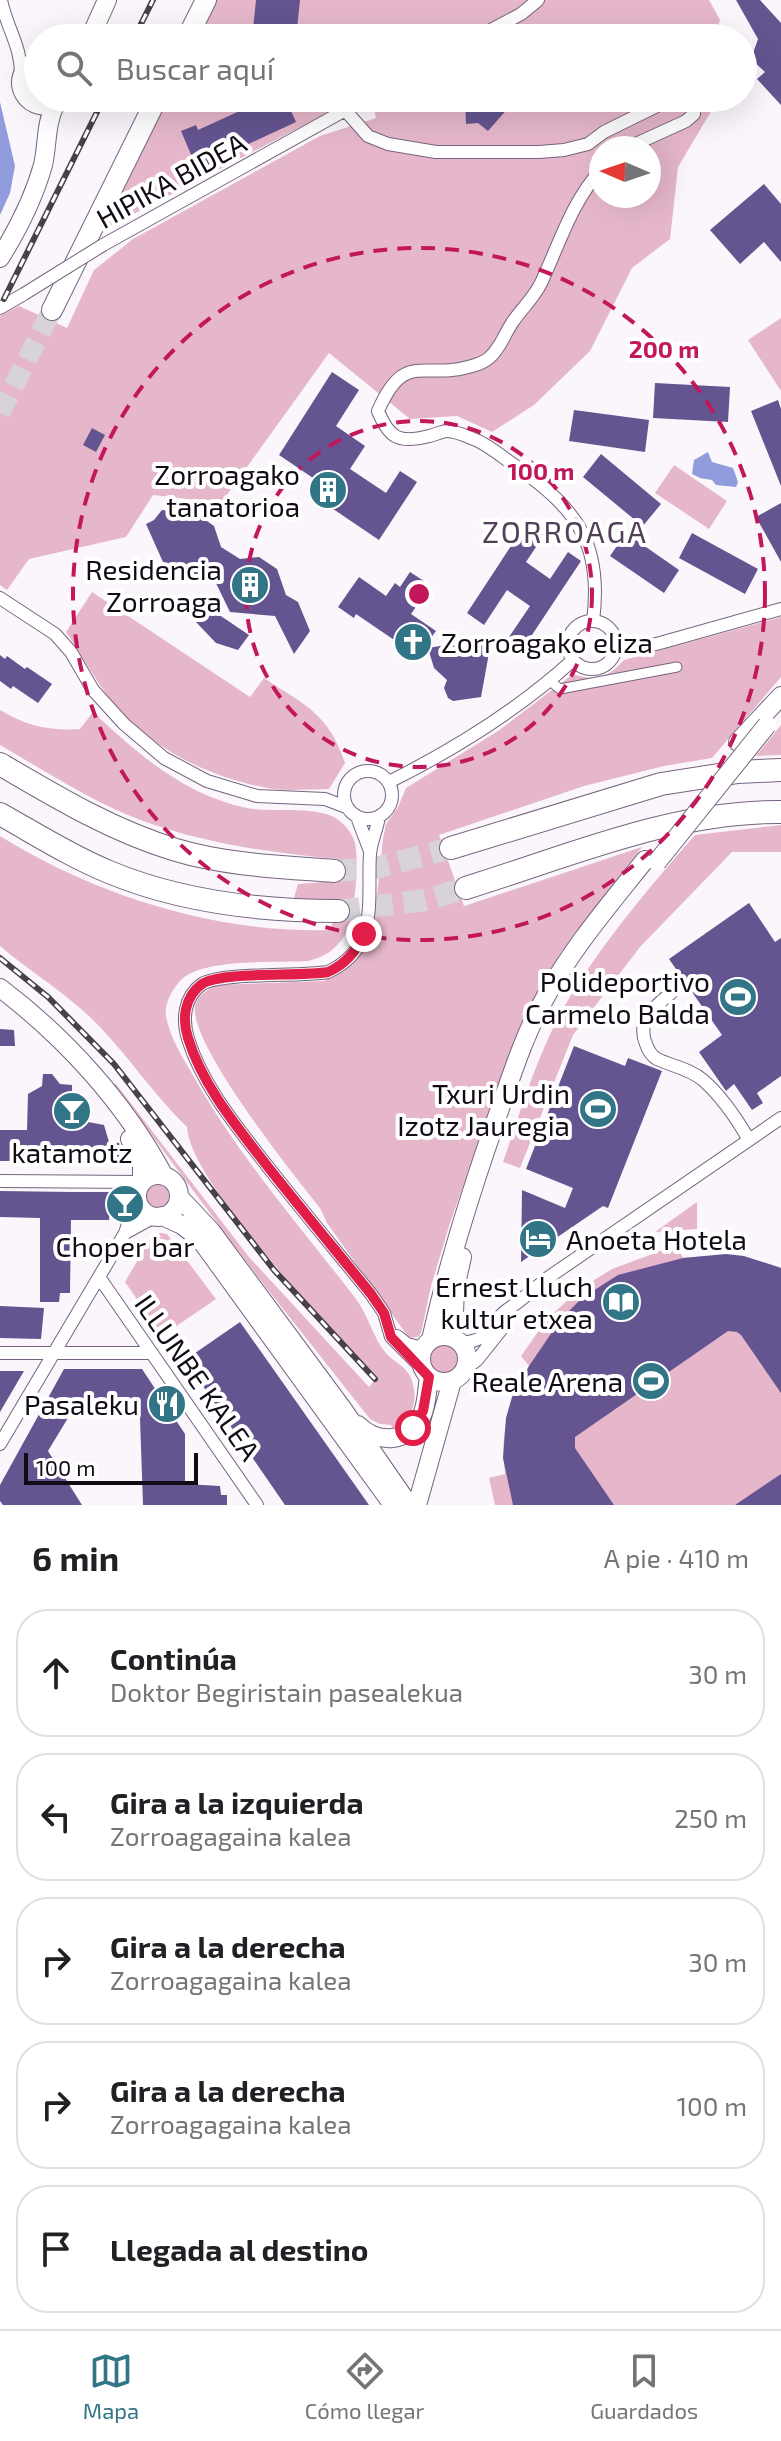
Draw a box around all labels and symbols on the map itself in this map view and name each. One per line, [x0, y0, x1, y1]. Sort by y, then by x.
street label: HIPIKA BIDEA [90, 125, 252, 235]
north arrow [589, 136, 661, 208]
text: 200 m [629, 334, 699, 363]
text: 100 m [508, 456, 574, 485]
place label: Zorroagako tanatorioa [154, 457, 300, 523]
building icon: Zorroagako tanatorioa [307, 469, 349, 511]
district label: ZORROAGA [482, 513, 648, 549]
place label: Residencia Zorroaga [85, 552, 222, 618]
building icon: Residencia Zorroaga [229, 564, 271, 606]
centre of rings [405, 580, 433, 608]
church icon: Zorroagako eliza [392, 621, 434, 663]
place label: Zorroagako eliza [441, 625, 653, 659]
route end [346, 916, 382, 952]
place label: Polideportivo Carmelo Balda [525, 964, 710, 1030]
sports icon: Polideportivo Carmelo Balda [717, 976, 759, 1018]
place label: Txuri Urdin Izotz Jauregia [397, 1076, 570, 1142]
sports icon: Txuri Urdin Izotz Jauregia [577, 1088, 619, 1130]
bar icon: katamotz [51, 1090, 93, 1132]
place label: katamotz [11, 1135, 133, 1169]
bar icon: Choper bar [104, 1183, 146, 1225]
hotel icon: Anoeta Hotela [517, 1218, 559, 1260]
place label: Anoeta Hotela [566, 1222, 747, 1256]
place label: Choper bar [56, 1229, 194, 1263]
place label: Ernest Lluch kultur etxea [435, 1269, 593, 1335]
library icon: Ernest Lluch kultur etxea [600, 1281, 642, 1323]
street label: ILLUNBE KALEA [128, 1287, 268, 1467]
sports icon: Reale Arena [630, 1360, 672, 1402]
place label: Reale Arena [472, 1364, 623, 1398]
restaurant icon: Pasaleku [146, 1383, 188, 1425]
place label: Pasaleku [24, 1387, 139, 1421]
route start [395, 1410, 431, 1446]
scale bar [24, 1449, 198, 1485]

